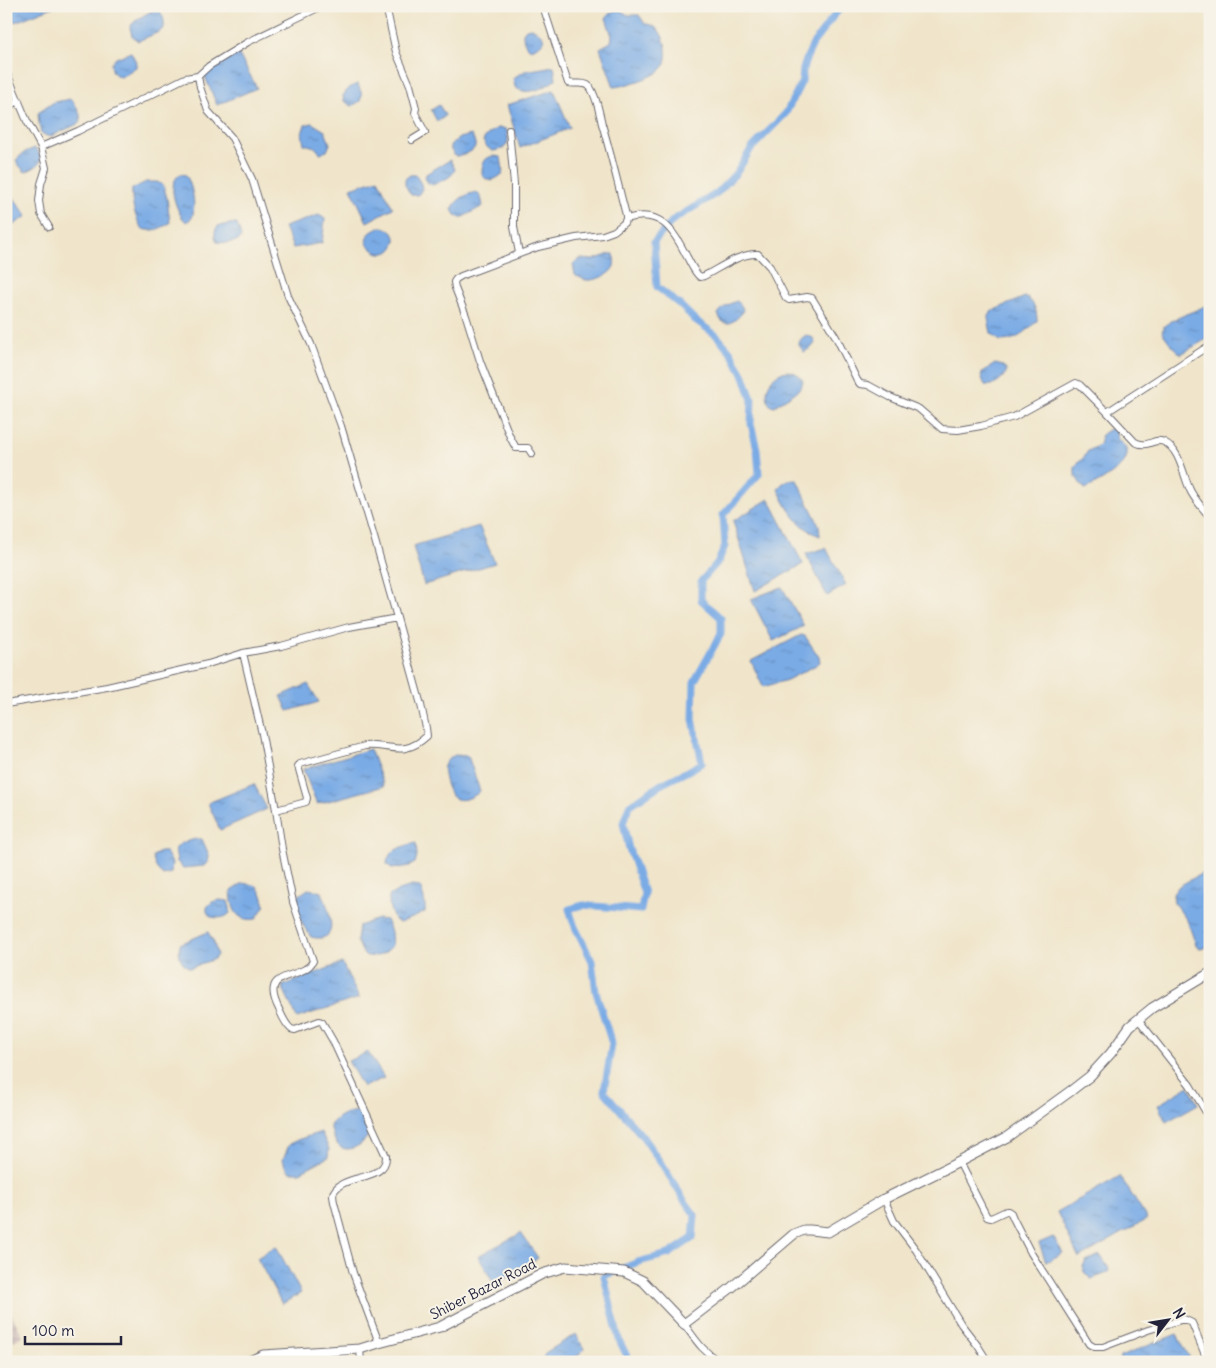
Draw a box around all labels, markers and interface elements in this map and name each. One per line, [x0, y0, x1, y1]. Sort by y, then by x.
street label: Shiber Bazar Road [427, 1254, 539, 1324]
north arrow [1144, 1296, 1194, 1346]
text: N [1169, 1305, 1189, 1322]
scale bar [25, 1313, 121, 1345]
text: 100 m [32, 1321, 74, 1340]

